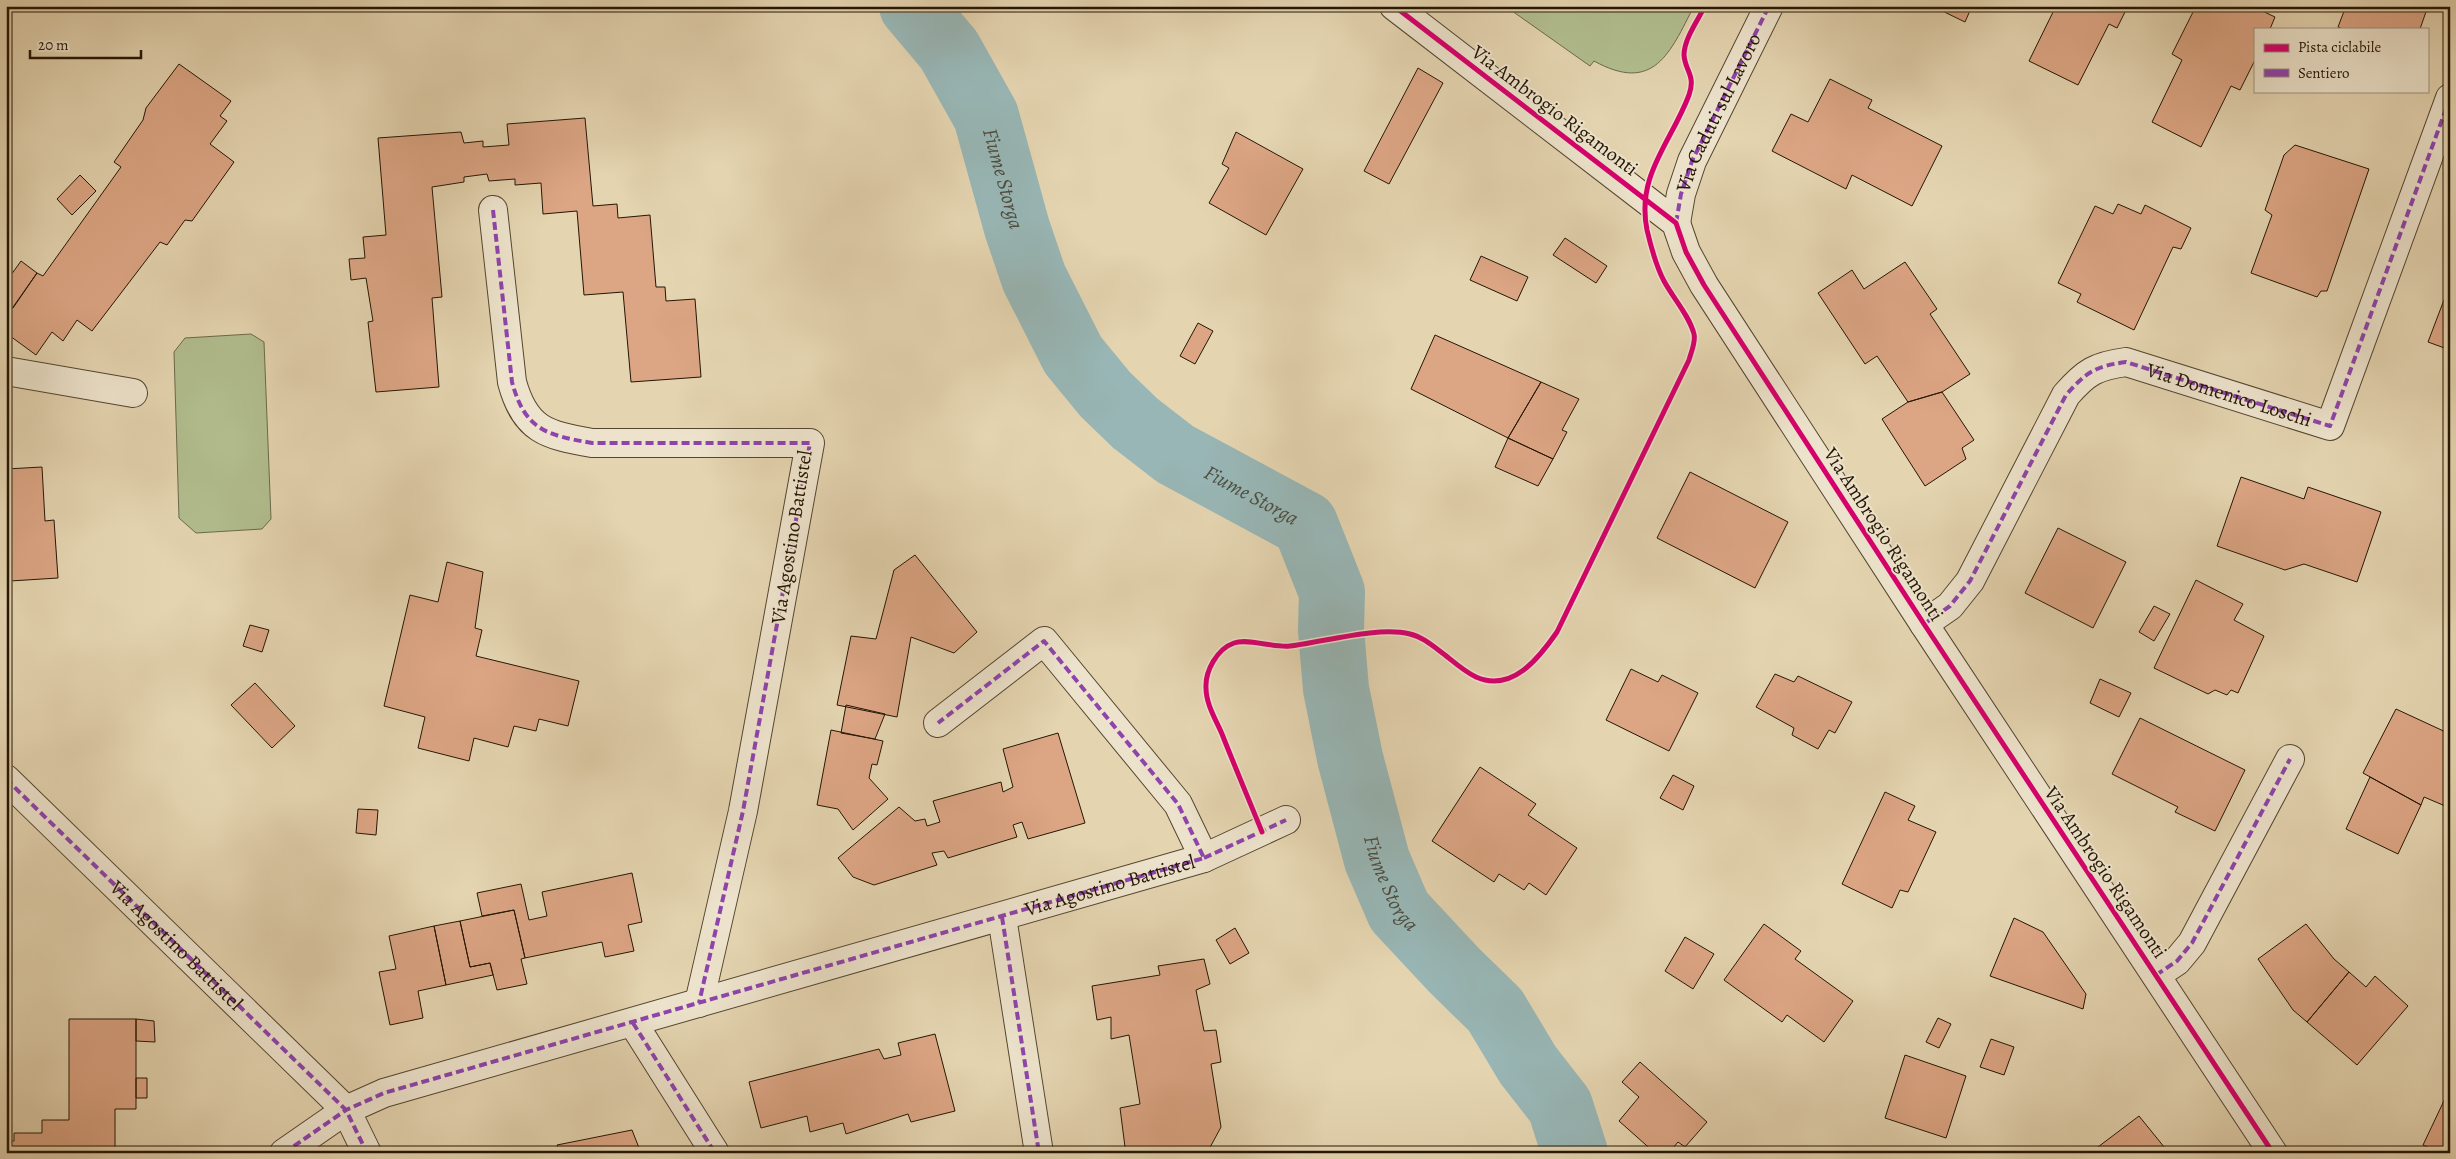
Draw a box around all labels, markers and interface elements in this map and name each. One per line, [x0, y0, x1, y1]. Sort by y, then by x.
scale bar [30, 28, 141, 60]
legend [2254, 28, 2428, 92]
street label: Via Caduti sul Lavoro [1669, 29, 1767, 196]
text: 20 m [38, 35, 69, 55]
text: Pista ciclabile [2298, 37, 2381, 57]
street label: Via Ambrogio Rigamonti [1465, 38, 1643, 182]
text: Sentiero [2298, 63, 2350, 83]
water label: Fiume Storga [976, 125, 1031, 232]
street label: Via Domenico Loschi [2142, 356, 2315, 433]
street label: Via Ambrogio Rigamonti [1817, 441, 1950, 626]
street label: Via Agostino Battistel [764, 448, 819, 627]
water label: Fiume Storga [1199, 458, 1304, 532]
street label: Via Ambrogio Rigamonti [2037, 780, 2173, 964]
water label: Fiume Storga [1357, 832, 1425, 938]
street label: Via Agostino Battistel [1021, 848, 1198, 923]
street label: Via Agostino Battistel [103, 874, 249, 1016]

